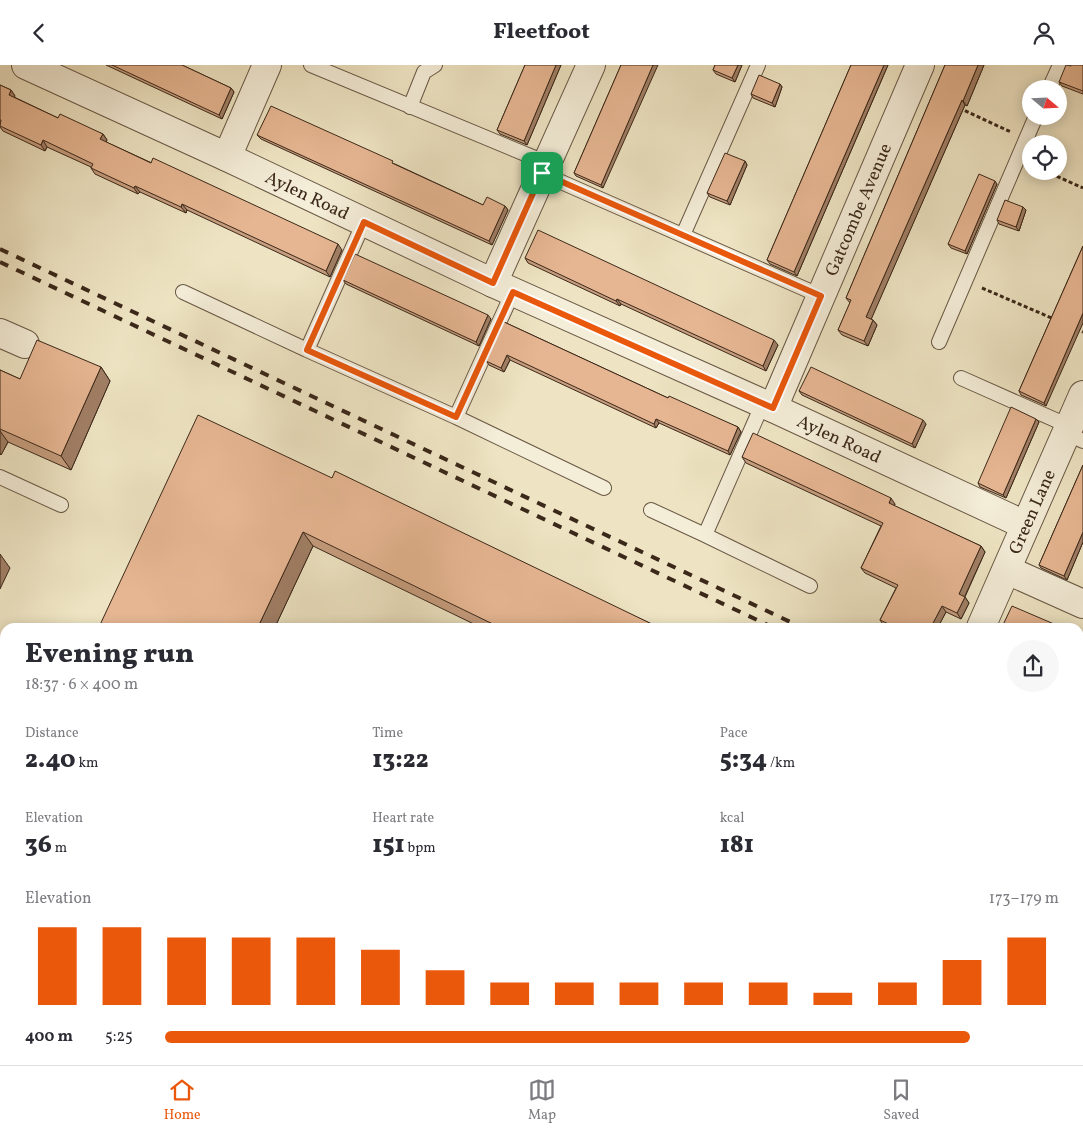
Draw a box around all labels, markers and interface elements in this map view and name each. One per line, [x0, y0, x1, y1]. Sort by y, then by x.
text: Fleetfoot [493, 17, 590, 48]
icon: back [25, 19, 53, 47]
icon: person [1030, 19, 1058, 47]
north arrow [1022, 80, 1068, 125]
map controls [1022, 80, 1067, 180]
button: locate [1022, 135, 1067, 180]
street label: Gatcombe Avenue [820, 140, 899, 280]
pin [521, 152, 563, 194]
icon: arrive [528, 159, 556, 187]
street label: Aylen Road [261, 166, 353, 227]
street label: Aylen Road [792, 410, 885, 470]
street label: Green Lane [1003, 466, 1063, 559]
text: Evening run [25, 635, 194, 674]
button: share [1007, 640, 1059, 692]
text: 18:37 · 6 × 400 m [25, 674, 138, 696]
text: Distance [25, 724, 79, 743]
text: Time [372, 724, 403, 743]
text: Pace [720, 724, 748, 743]
text: 2.40 [25, 743, 76, 778]
text: 13:22 [372, 743, 428, 778]
text: 5:34 [720, 743, 767, 778]
text: km [76, 754, 98, 773]
text: /km [767, 754, 795, 773]
text: Elevation [25, 809, 83, 828]
text: Heart rate [372, 809, 434, 828]
text: kcal [720, 809, 745, 828]
text: 36 [25, 828, 52, 863]
text: 151 [372, 828, 405, 863]
text: 181 [720, 828, 754, 863]
text: m [52, 839, 67, 858]
text: bpm [405, 839, 436, 858]
text: Elevation [25, 888, 92, 910]
text: 173–179 m [989, 888, 1059, 910]
text: 400 m [25, 1026, 73, 1048]
text: 5:25 [105, 1026, 133, 1048]
tab: Home [164, 1076, 201, 1125]
tab: Map [528, 1076, 556, 1125]
tab: Saved [883, 1076, 919, 1125]

